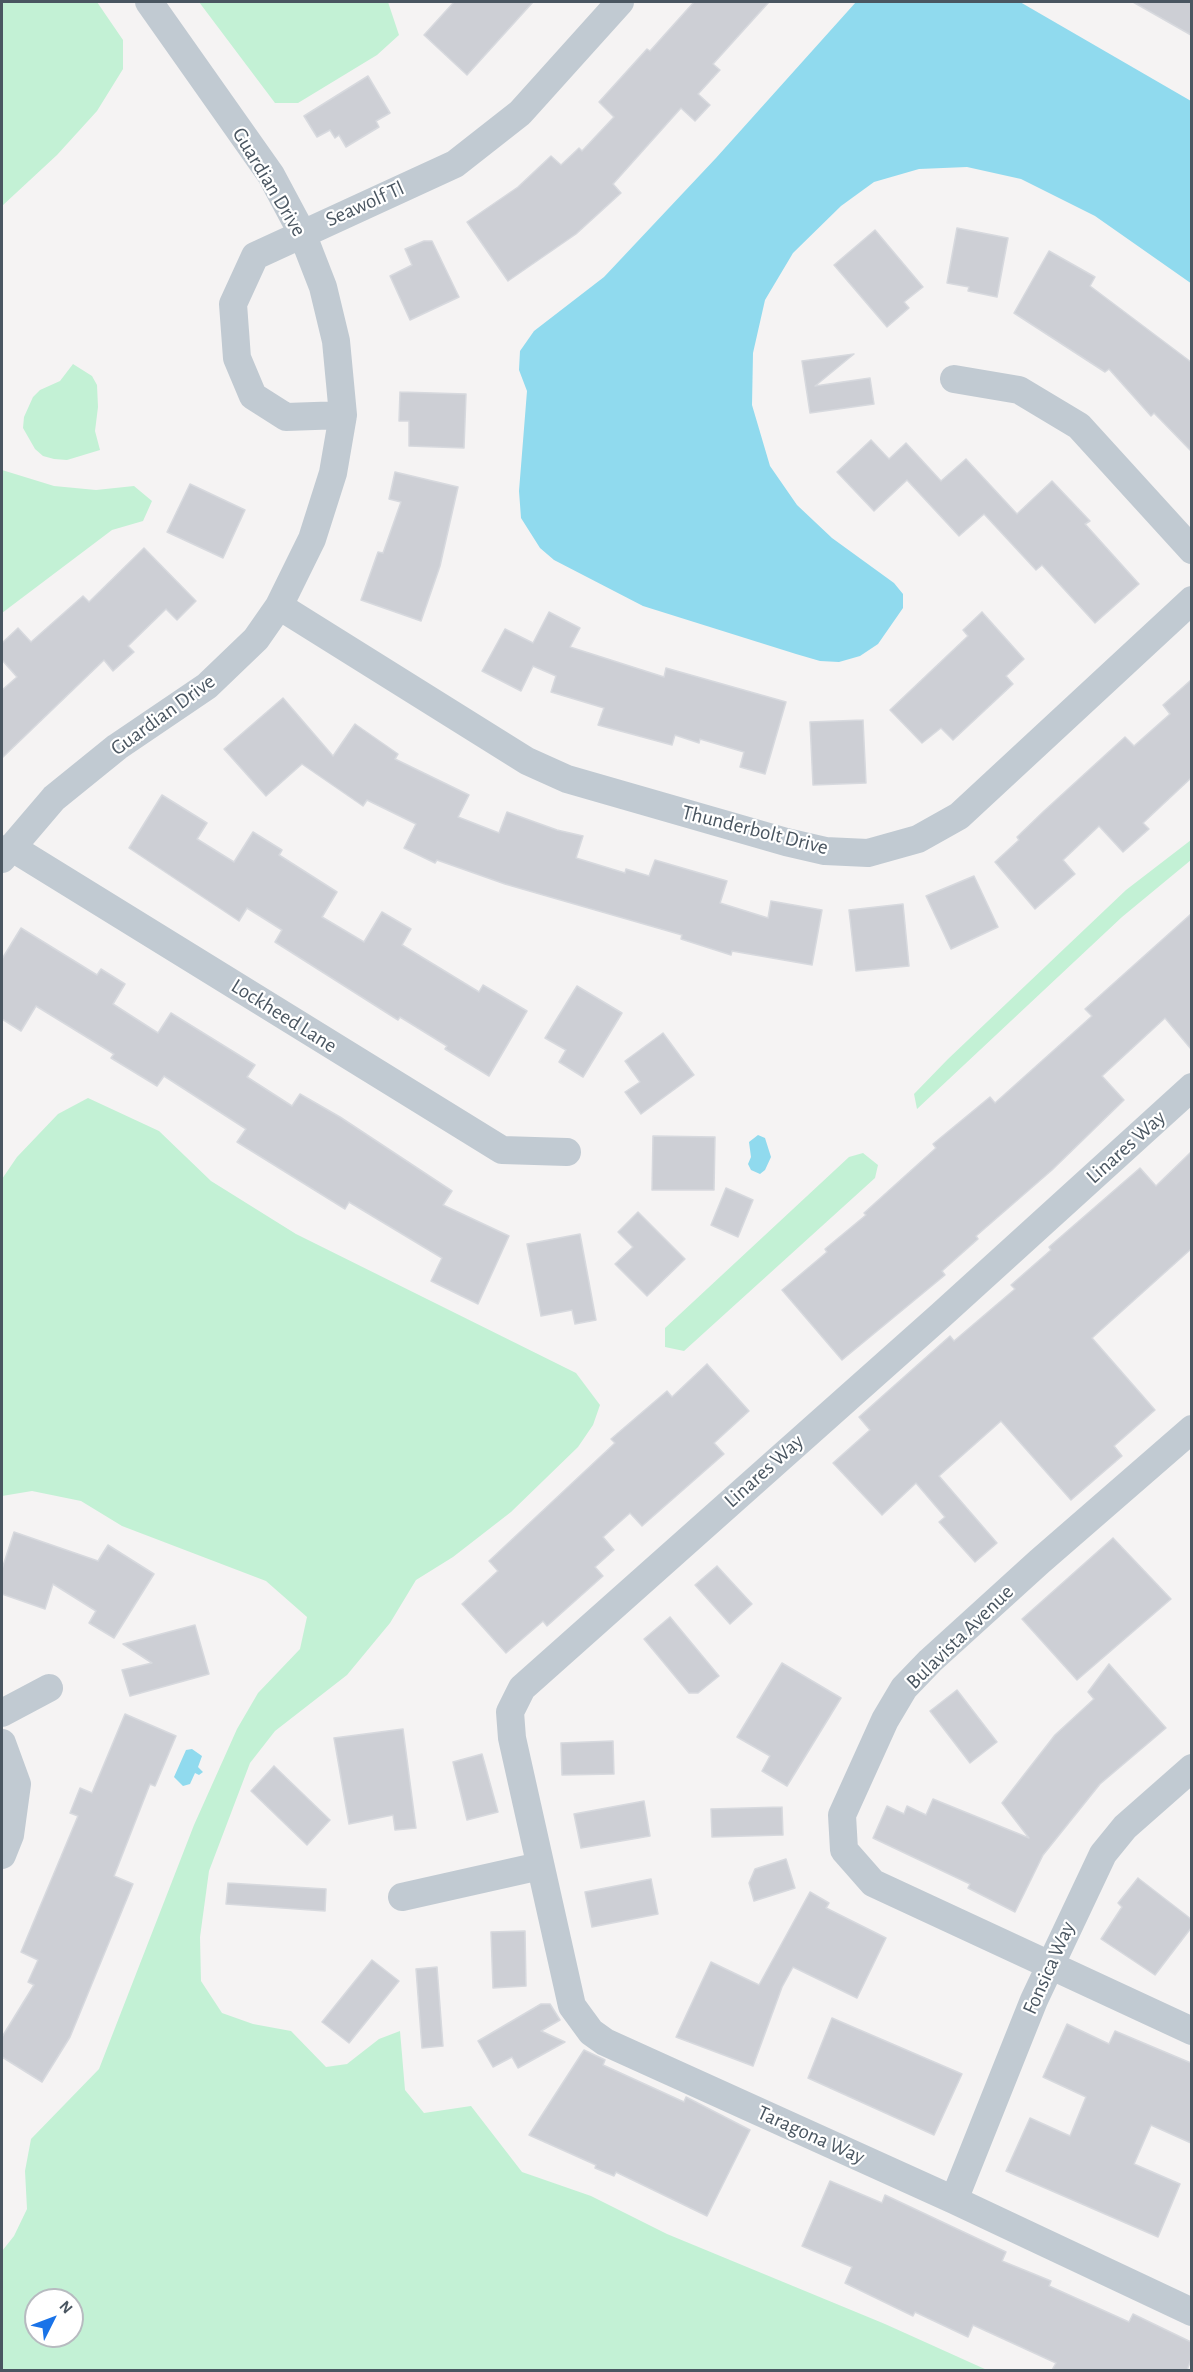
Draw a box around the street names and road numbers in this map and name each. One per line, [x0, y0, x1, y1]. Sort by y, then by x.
street label: Guardian Drive [227, 123, 311, 241]
street label: Seawolf Tl [322, 176, 408, 232]
street label: Guardian Drive [106, 669, 220, 761]
street label: Thunderbolt Drive [679, 800, 831, 860]
street label: Lockheed Lane [227, 974, 341, 1058]
street label: Linares Way [1081, 1105, 1171, 1189]
street label: Linares Way [719, 1429, 809, 1513]
street label: Bulavista Avenue [901, 1580, 1019, 1694]
street label: Fonsica Way [1017, 1918, 1081, 2018]
street label: Taragona Way [753, 2100, 869, 2170]

